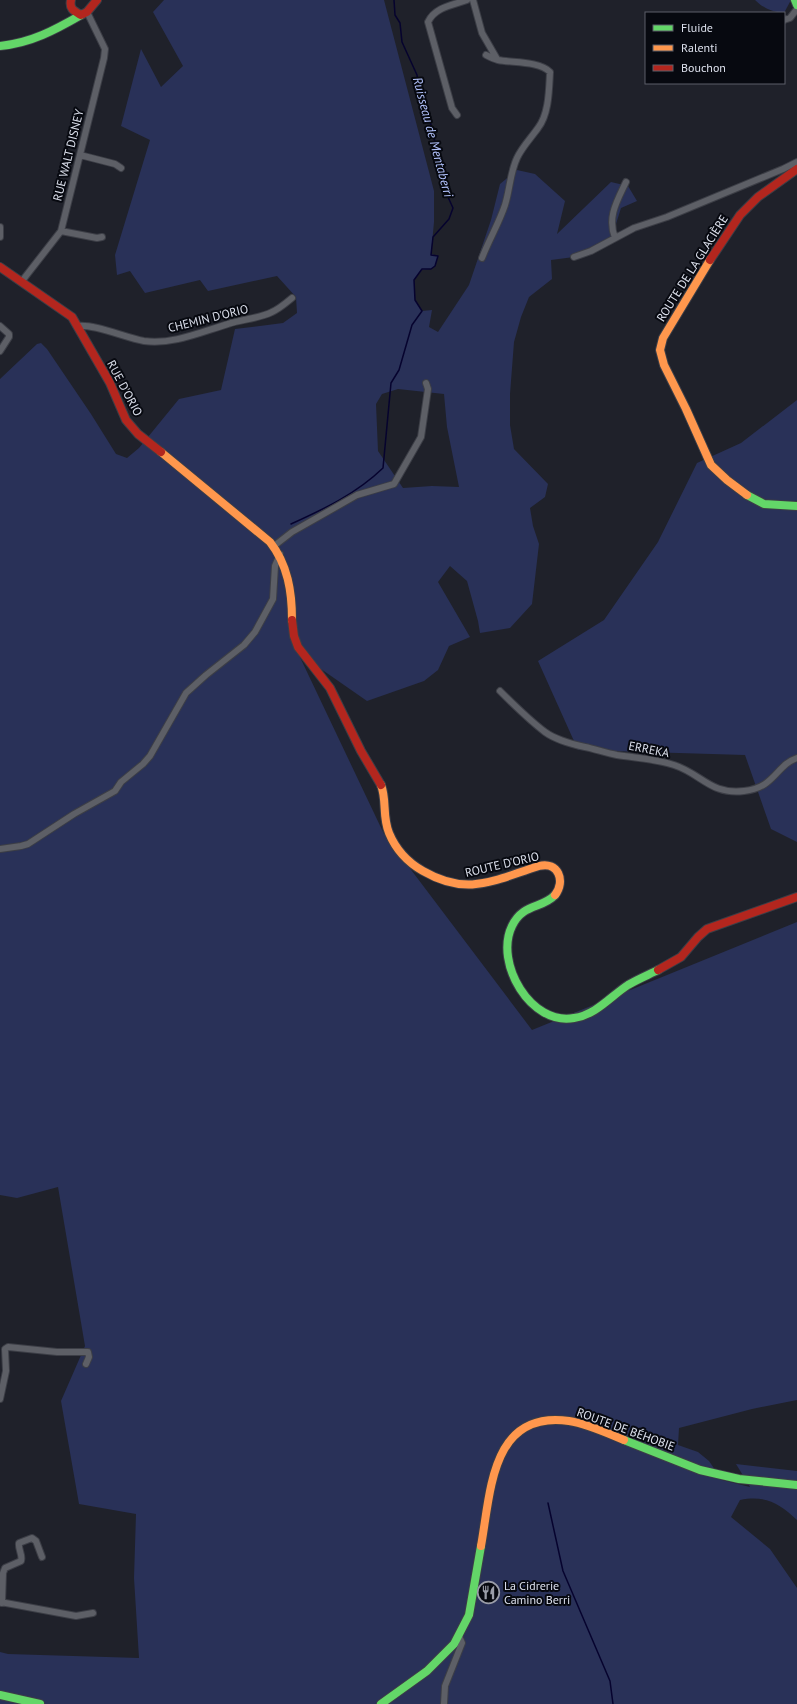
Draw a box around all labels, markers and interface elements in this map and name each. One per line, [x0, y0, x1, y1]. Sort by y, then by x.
legend [645, 12, 785, 84]
text: Fluide [681, 20, 713, 35]
text: Ralenti [681, 40, 717, 55]
text: Bouchon [681, 60, 726, 75]
water label: Ruisseau de Mentaberri [409, 75, 457, 200]
street label: RUE WALT DISNEY [49, 107, 87, 202]
street label: ROUTE DE LA GLACIÈRE [653, 212, 731, 324]
street label: CHEMIN D'ORIO [166, 301, 250, 335]
street label: RUE D'ORIO [104, 357, 146, 419]
street label: ERREKA [627, 738, 671, 760]
street label: ROUTE D'ORIO [464, 848, 540, 880]
street label: ROUTE DE BÉHOBIE [575, 1404, 677, 1454]
place label: La Cidrerie Camino Berri [504, 1578, 570, 1607]
restaurant icon: La Cidrerie Camino Berri [476, 1579, 502, 1605]

